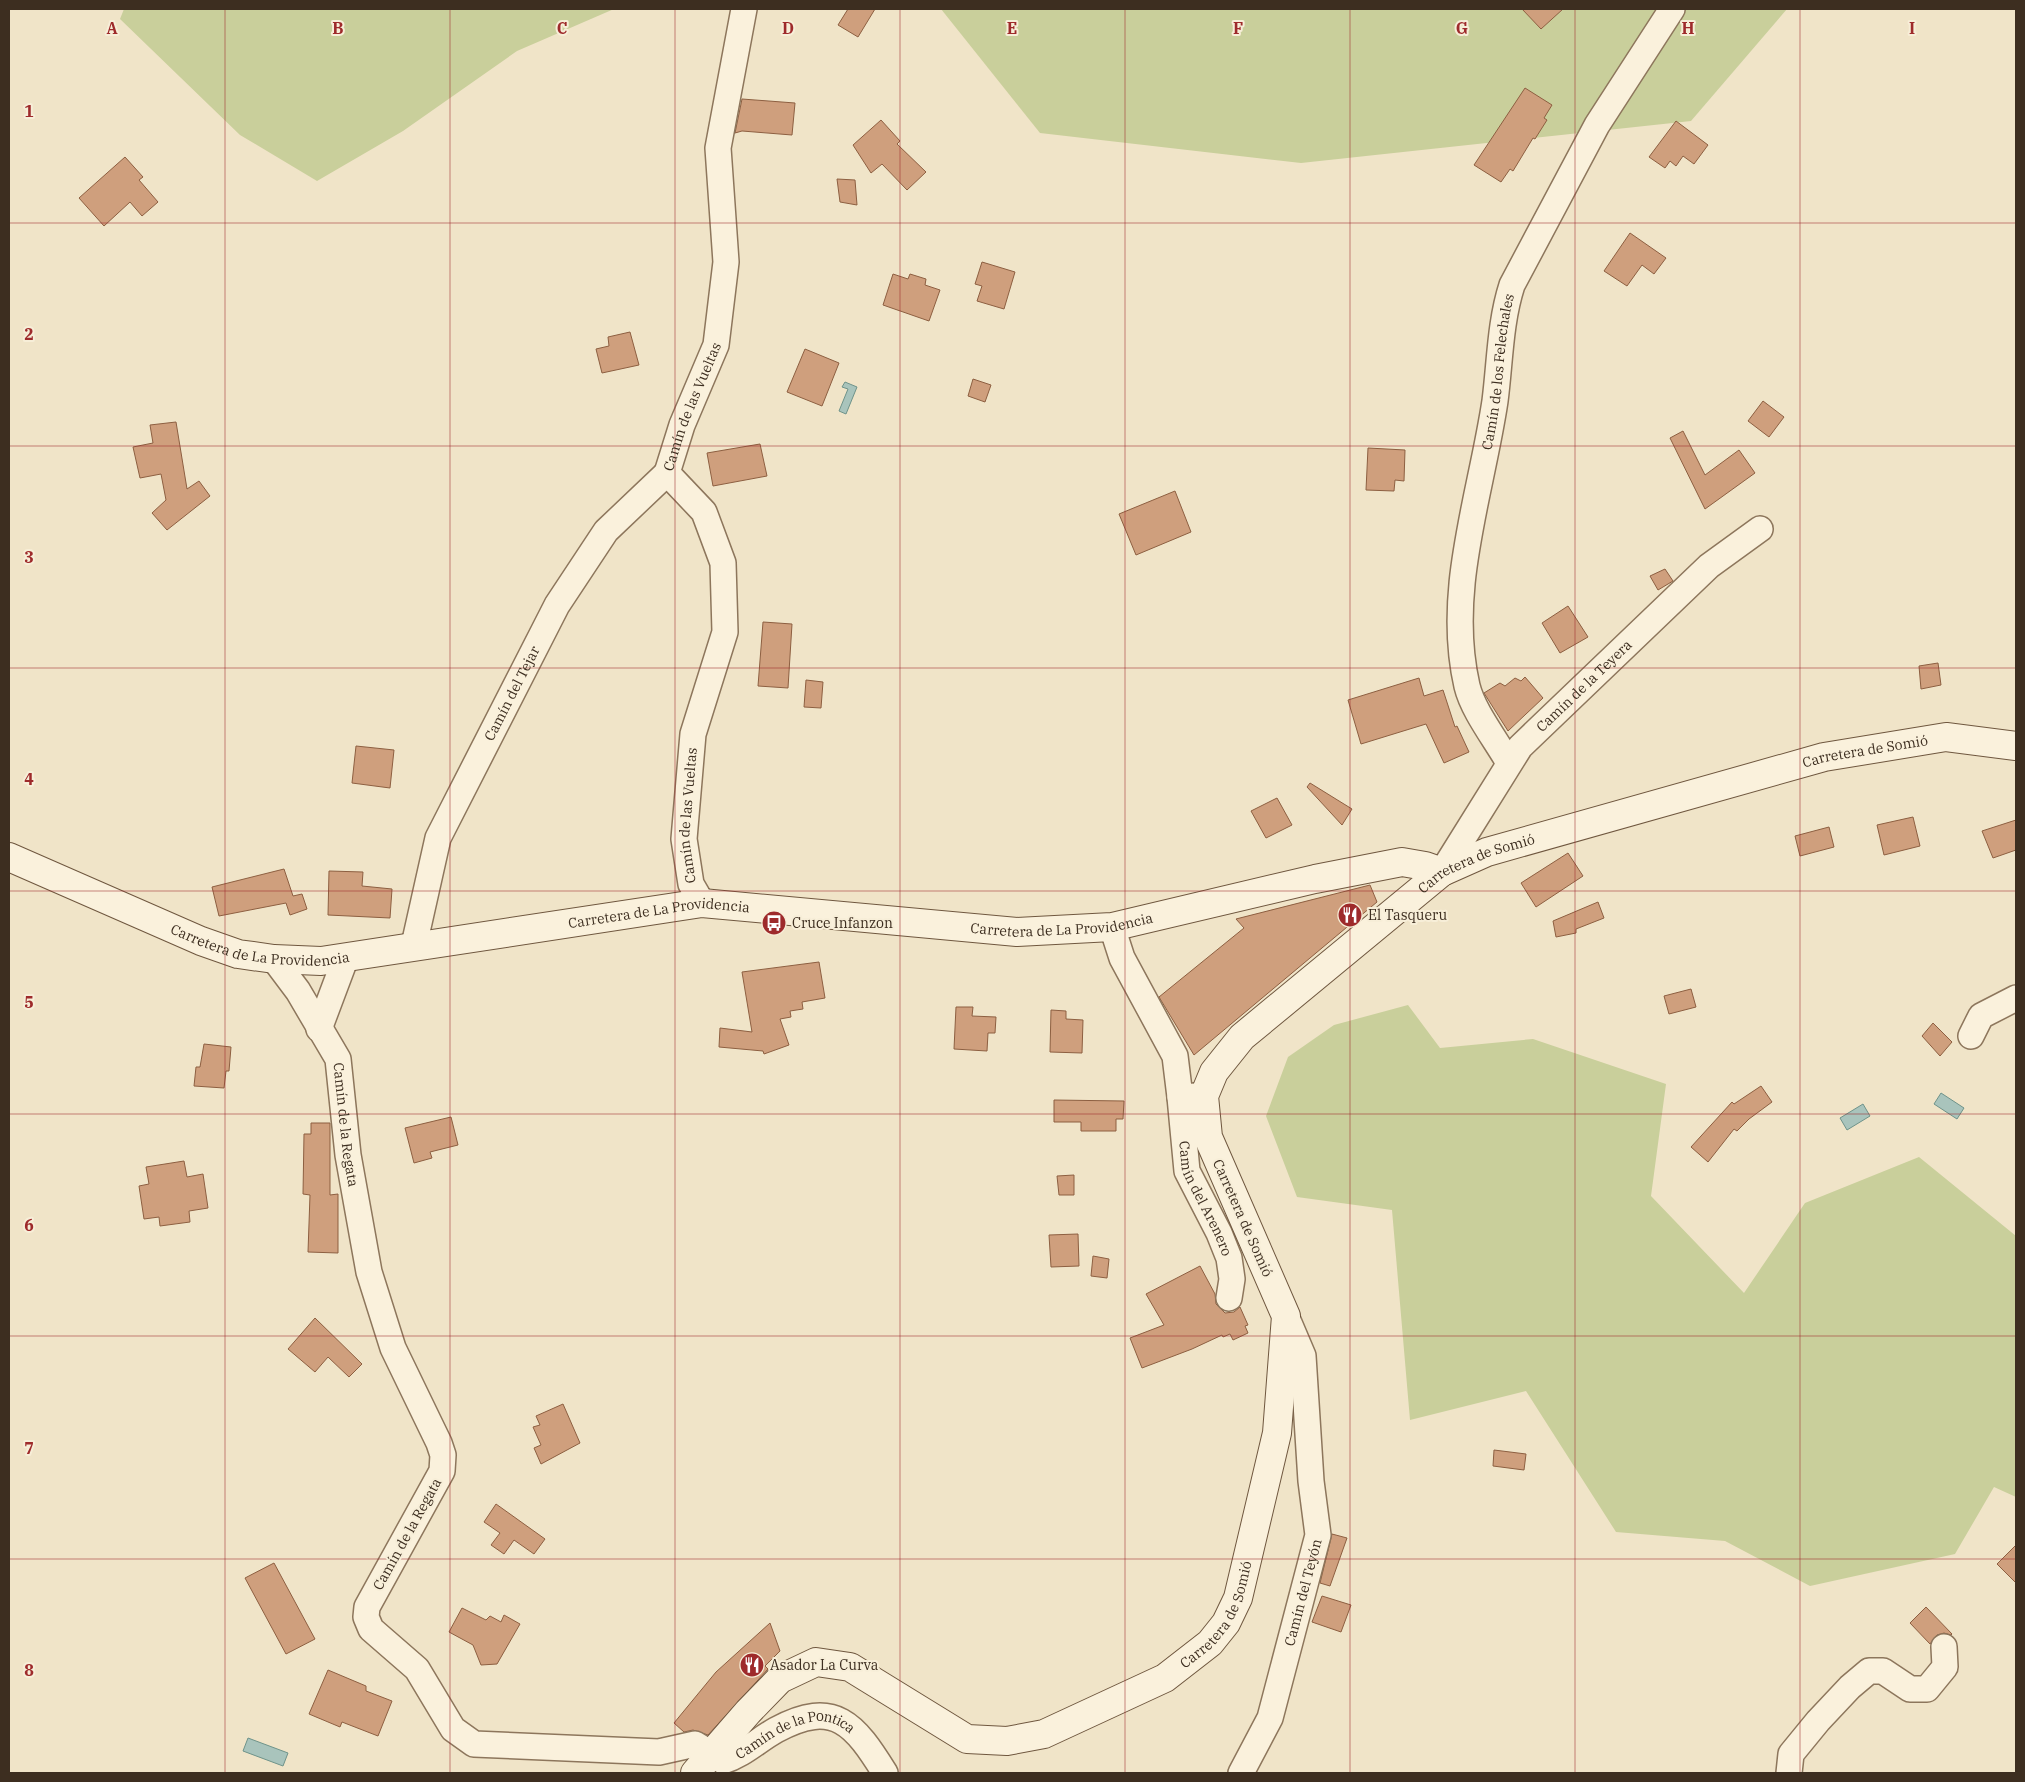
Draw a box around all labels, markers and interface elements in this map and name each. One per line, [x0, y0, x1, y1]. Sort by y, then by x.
text: A [106, 18, 118, 38]
text: B [332, 18, 344, 38]
text: C [557, 18, 567, 38]
text: D [782, 18, 794, 38]
text: E [1007, 18, 1017, 38]
text: F [1233, 18, 1243, 38]
text: G [1456, 18, 1468, 38]
text: H [1682, 18, 1695, 38]
text: I [1909, 18, 1915, 38]
text: 1 [24, 101, 34, 121]
street label: Camín de los Felechales [1477, 291, 1518, 451]
text: 2 [24, 324, 34, 344]
street label: Camín de las Vueltas [659, 339, 725, 473]
text: 3 [24, 547, 34, 567]
street label: Camín de la Teyera [1532, 635, 1636, 736]
street label: Camín del Tejar [480, 642, 544, 744]
street label: Carretera de Somió [1800, 731, 1929, 772]
street label: Camín de las Vueltas [675, 747, 701, 885]
text: 4 [24, 769, 34, 789]
street label: Carretera de Somió [1414, 830, 1537, 897]
street label: Carretera de La Providencia [567, 894, 751, 932]
restaurant icon: El Tasqueru [1337, 902, 1363, 928]
place label: El Tasqueru [1368, 906, 1447, 924]
street label: Carretera de La Providencia [970, 909, 1155, 941]
bus stop icon: Cruce Infanzon [761, 910, 787, 936]
place label: Cruce Infanzon [792, 914, 893, 932]
street label: Carretera de La Providencia [168, 920, 351, 970]
text: 5 [24, 992, 34, 1012]
street label: Camín de la Regata [329, 1061, 363, 1189]
street label: Camín del Arenero [1175, 1140, 1236, 1259]
street label: Carretera de Somió [1209, 1156, 1277, 1280]
text: 6 [24, 1215, 34, 1235]
text: 7 [24, 1438, 34, 1458]
street label: Camín de la Regata [369, 1475, 445, 1593]
street label: Camín del Teyón [1280, 1537, 1326, 1648]
street label: Carretera de Somió [1176, 1559, 1255, 1672]
restaurant icon: Asador La Curva [739, 1652, 765, 1678]
place label: Asador La Curva [770, 1656, 879, 1674]
text: 8 [24, 1660, 34, 1680]
street label: Camín de la Pontica [732, 1707, 859, 1763]

